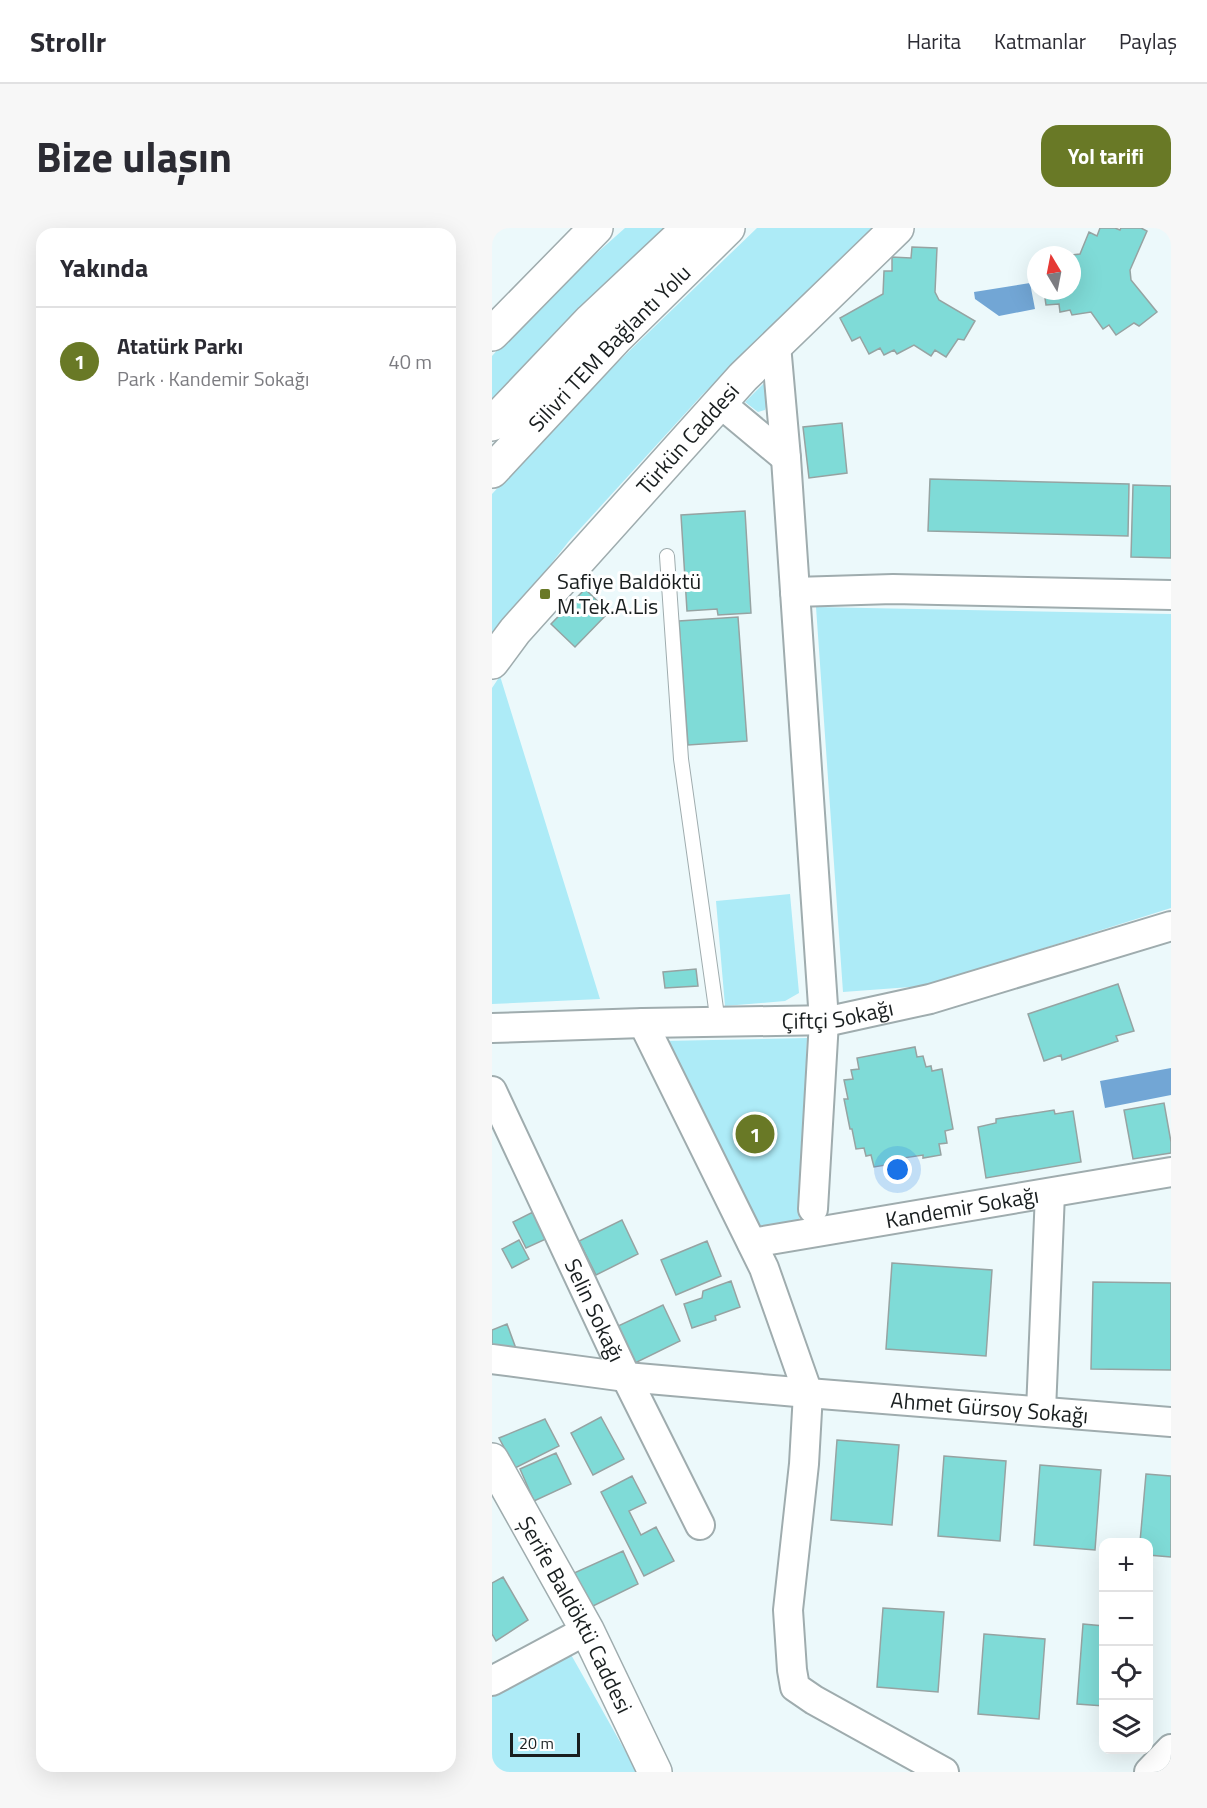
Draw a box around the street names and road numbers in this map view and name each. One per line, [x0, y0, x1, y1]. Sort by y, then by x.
street label: Silivri TEM Bağlantı Yolu [520, 257, 698, 439]
street label: Türkün Caddesi [628, 375, 747, 502]
street label: Çiftçi Sokağı [781, 991, 896, 1038]
street label: Kandemir Sokağı [883, 1178, 1041, 1237]
street label: Selin Sokağı [556, 1253, 634, 1368]
street label: Ahmet Gürsoy Sokağı [889, 1383, 1090, 1432]
street label: Şerife Baldöktü Caddesi [510, 1510, 641, 1719]

